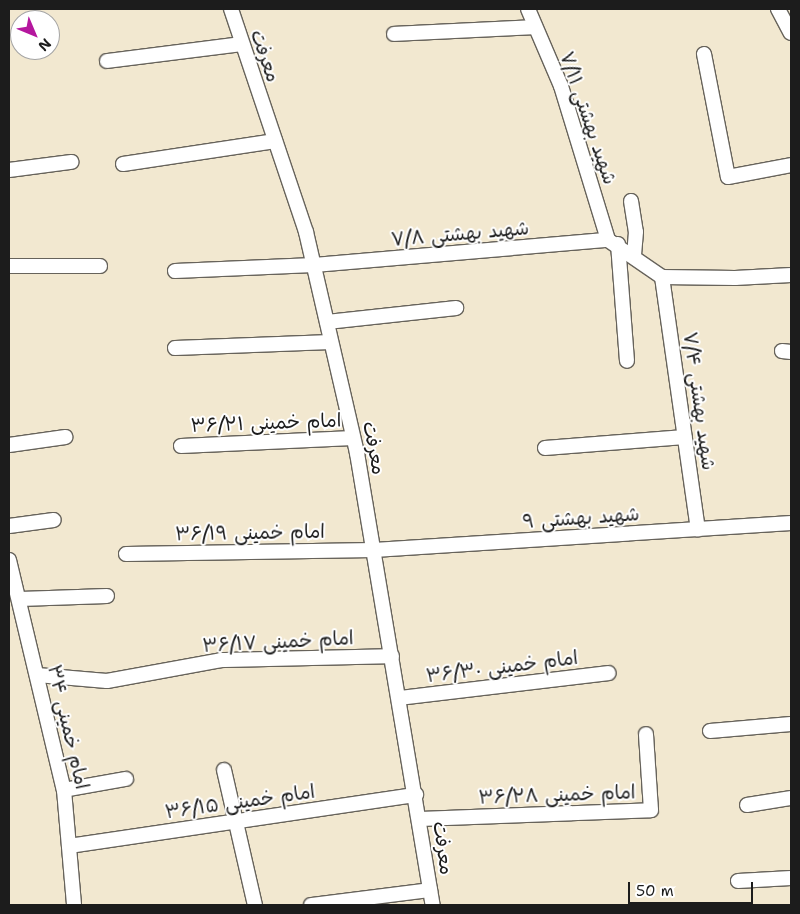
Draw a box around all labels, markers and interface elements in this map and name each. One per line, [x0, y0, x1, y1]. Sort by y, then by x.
north arrow [10, 10, 60, 60]
street label: معرفت [245, 27, 285, 85]
text: N [35, 35, 55, 55]
street label: شهید بهشتی ۷/۱۱ [555, 49, 621, 187]
street label: شهید بهشتی ۷/۸ [390, 217, 530, 251]
street label: شهید بهشتی ۷/۴ [678, 330, 720, 472]
street label: امام خمینی ۳۶/۲۱ [190, 409, 342, 437]
street label: معرفت [358, 419, 390, 477]
street label: شهید بهشتی ۹ [522, 503, 640, 533]
street label: امام خمینی ۳۶/۱۹ [175, 520, 325, 546]
street label: امام خمینی ۳۶/۱۷ [202, 627, 354, 657]
street label: امام خمینی ۳۶/۳۰ [425, 646, 579, 688]
street label: امام خمینی ۳۴ [43, 663, 93, 791]
street label: امام خمینی ۳۶/۱۵ [164, 780, 316, 824]
street label: امام خمینی ۳۶/۲۸ [478, 781, 636, 809]
street label: معرفت [428, 820, 458, 876]
scale bar [630, 872, 755, 904]
text: 50 m [636, 881, 674, 901]

